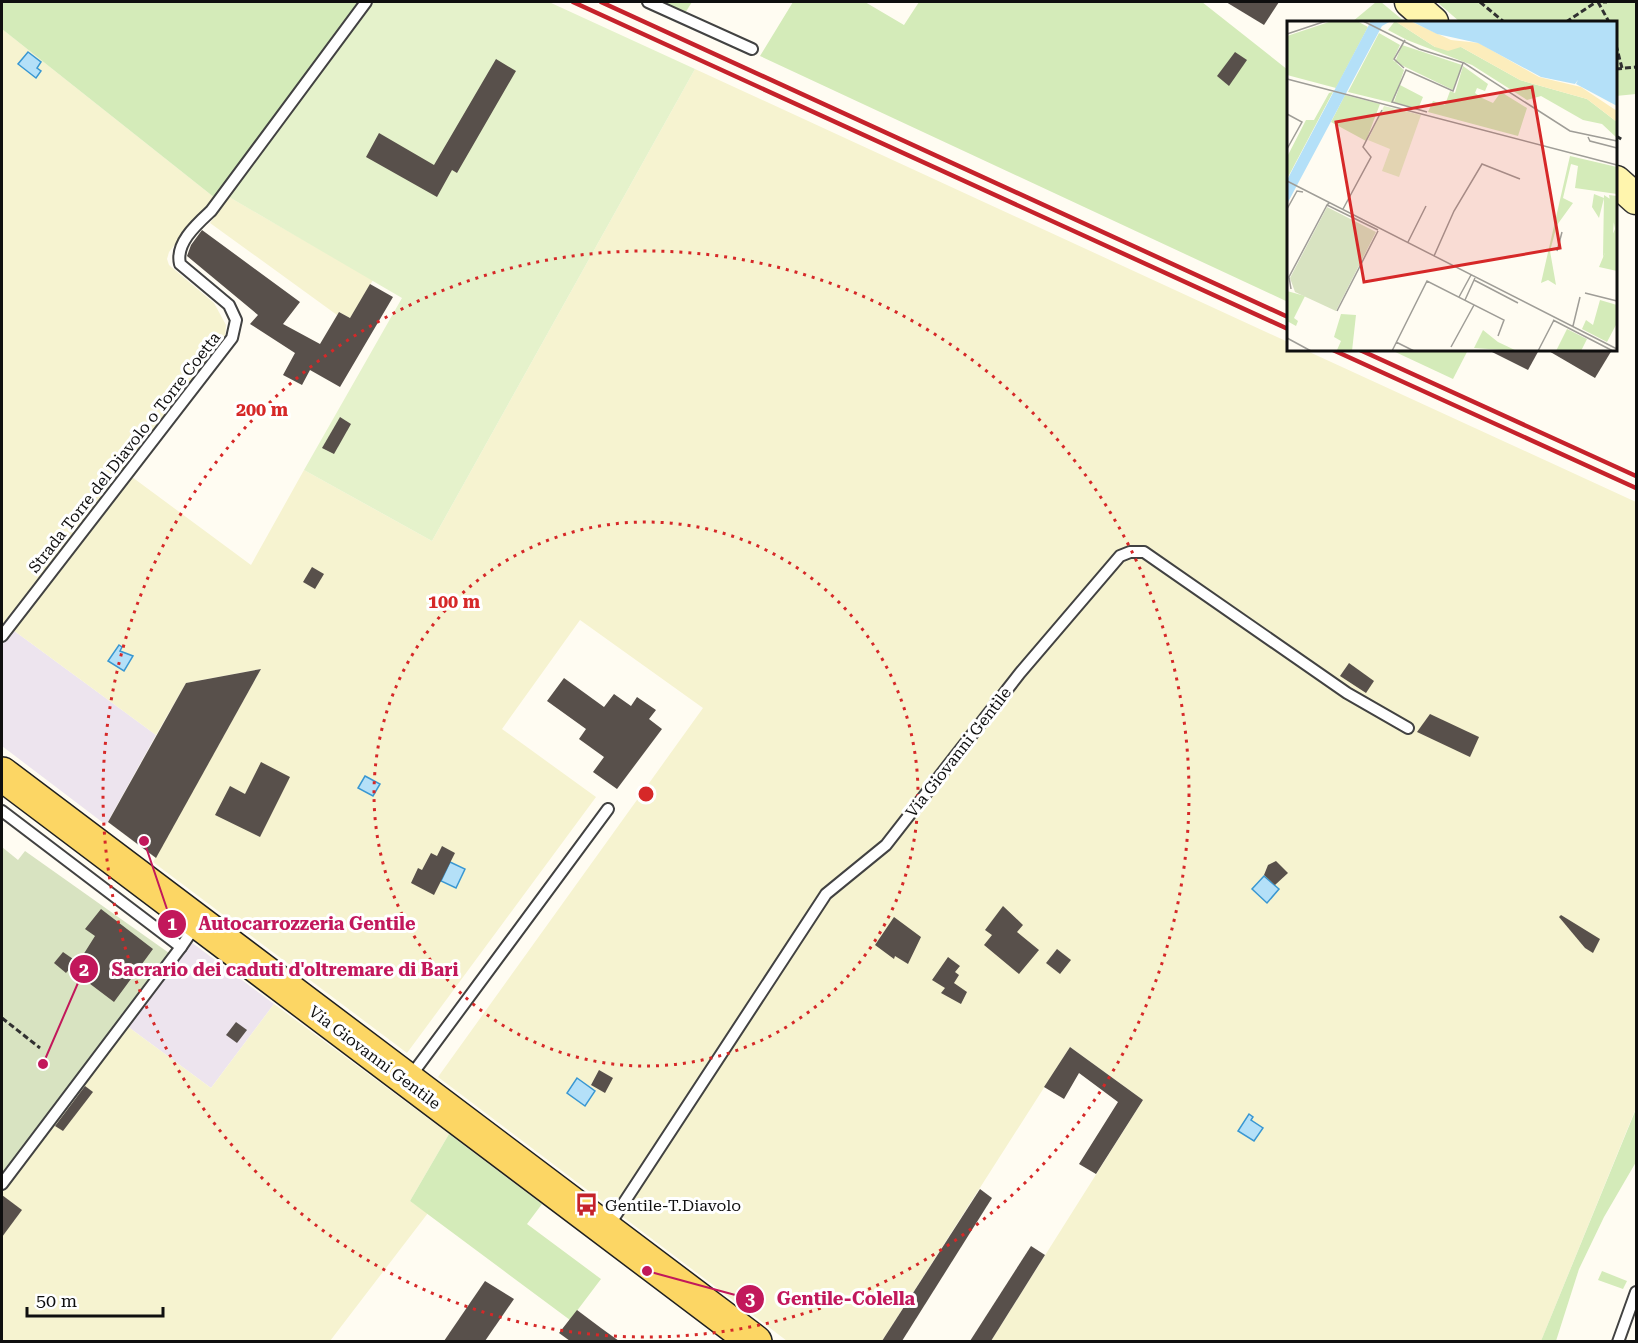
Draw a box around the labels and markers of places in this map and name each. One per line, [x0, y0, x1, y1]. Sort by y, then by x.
centre of rings [636, 784, 656, 804]
callout: Autocarrozzeria Gentile [157, 906, 428, 942]
callout: Sacrario dei caduti d'oltremare di Bari [69, 951, 470, 987]
bus stop icon: Gentile-T.Diavolo [574, 1192, 600, 1218]
place label: Gentile-T.Diavolo [605, 1196, 741, 1215]
callout: Gentile-Colella [735, 1281, 927, 1317]

